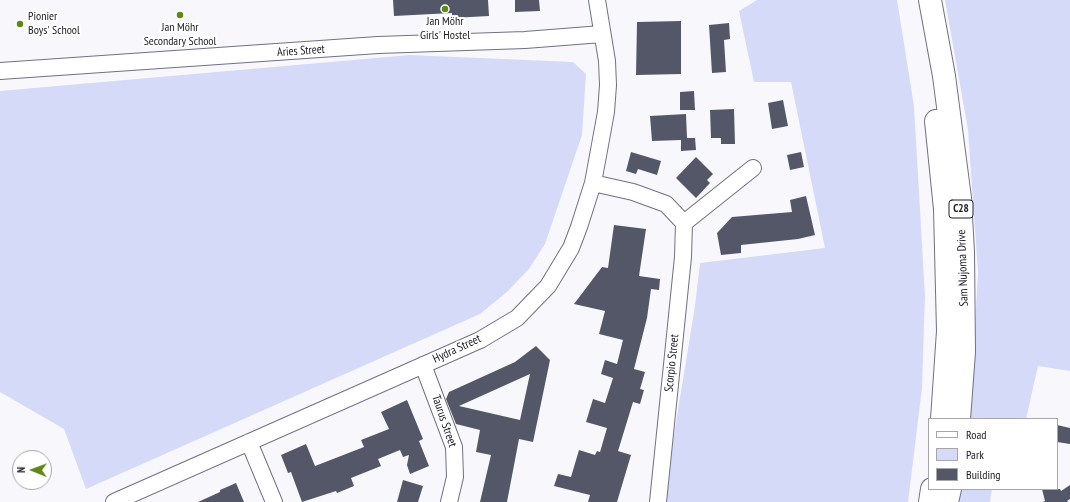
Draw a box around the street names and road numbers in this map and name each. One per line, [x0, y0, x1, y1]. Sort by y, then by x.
street label: Aries Street [277, 42, 325, 60]
road number: C28 [949, 200, 973, 218]
street label: Sam Nujoma Drive [954, 229, 972, 307]
street label: Hydra Street [431, 332, 483, 366]
street label: Scorpio Street [662, 333, 682, 393]
street label: Taurus Street [428, 393, 460, 449]

